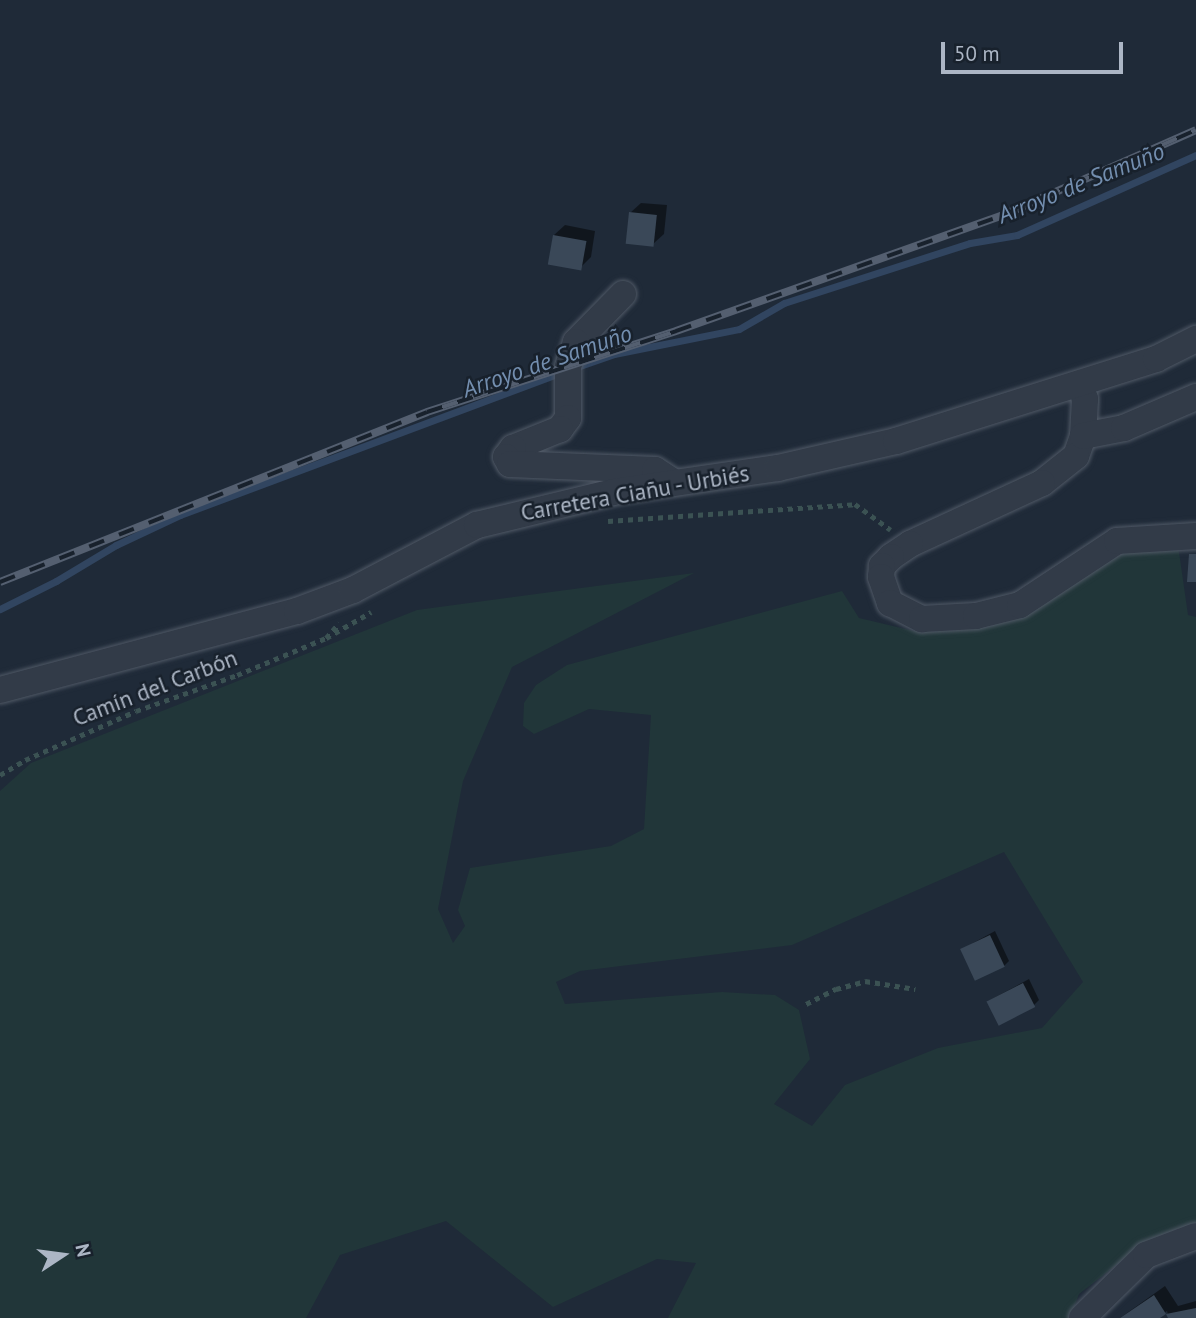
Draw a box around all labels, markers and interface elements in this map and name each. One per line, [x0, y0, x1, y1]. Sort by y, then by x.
scale bar [944, 28, 1126, 72]
text: 50 m [954, 40, 1000, 67]
water label: Arroyo de Samuño [993, 136, 1169, 230]
water label: Arroyo de Samuño [458, 318, 636, 404]
street label: Carretera Ciañu - Urbiés [517, 459, 753, 527]
street label: Camín del Carbón [69, 644, 241, 732]
north arrow [28, 1220, 98, 1290]
text: N [70, 1241, 97, 1259]

